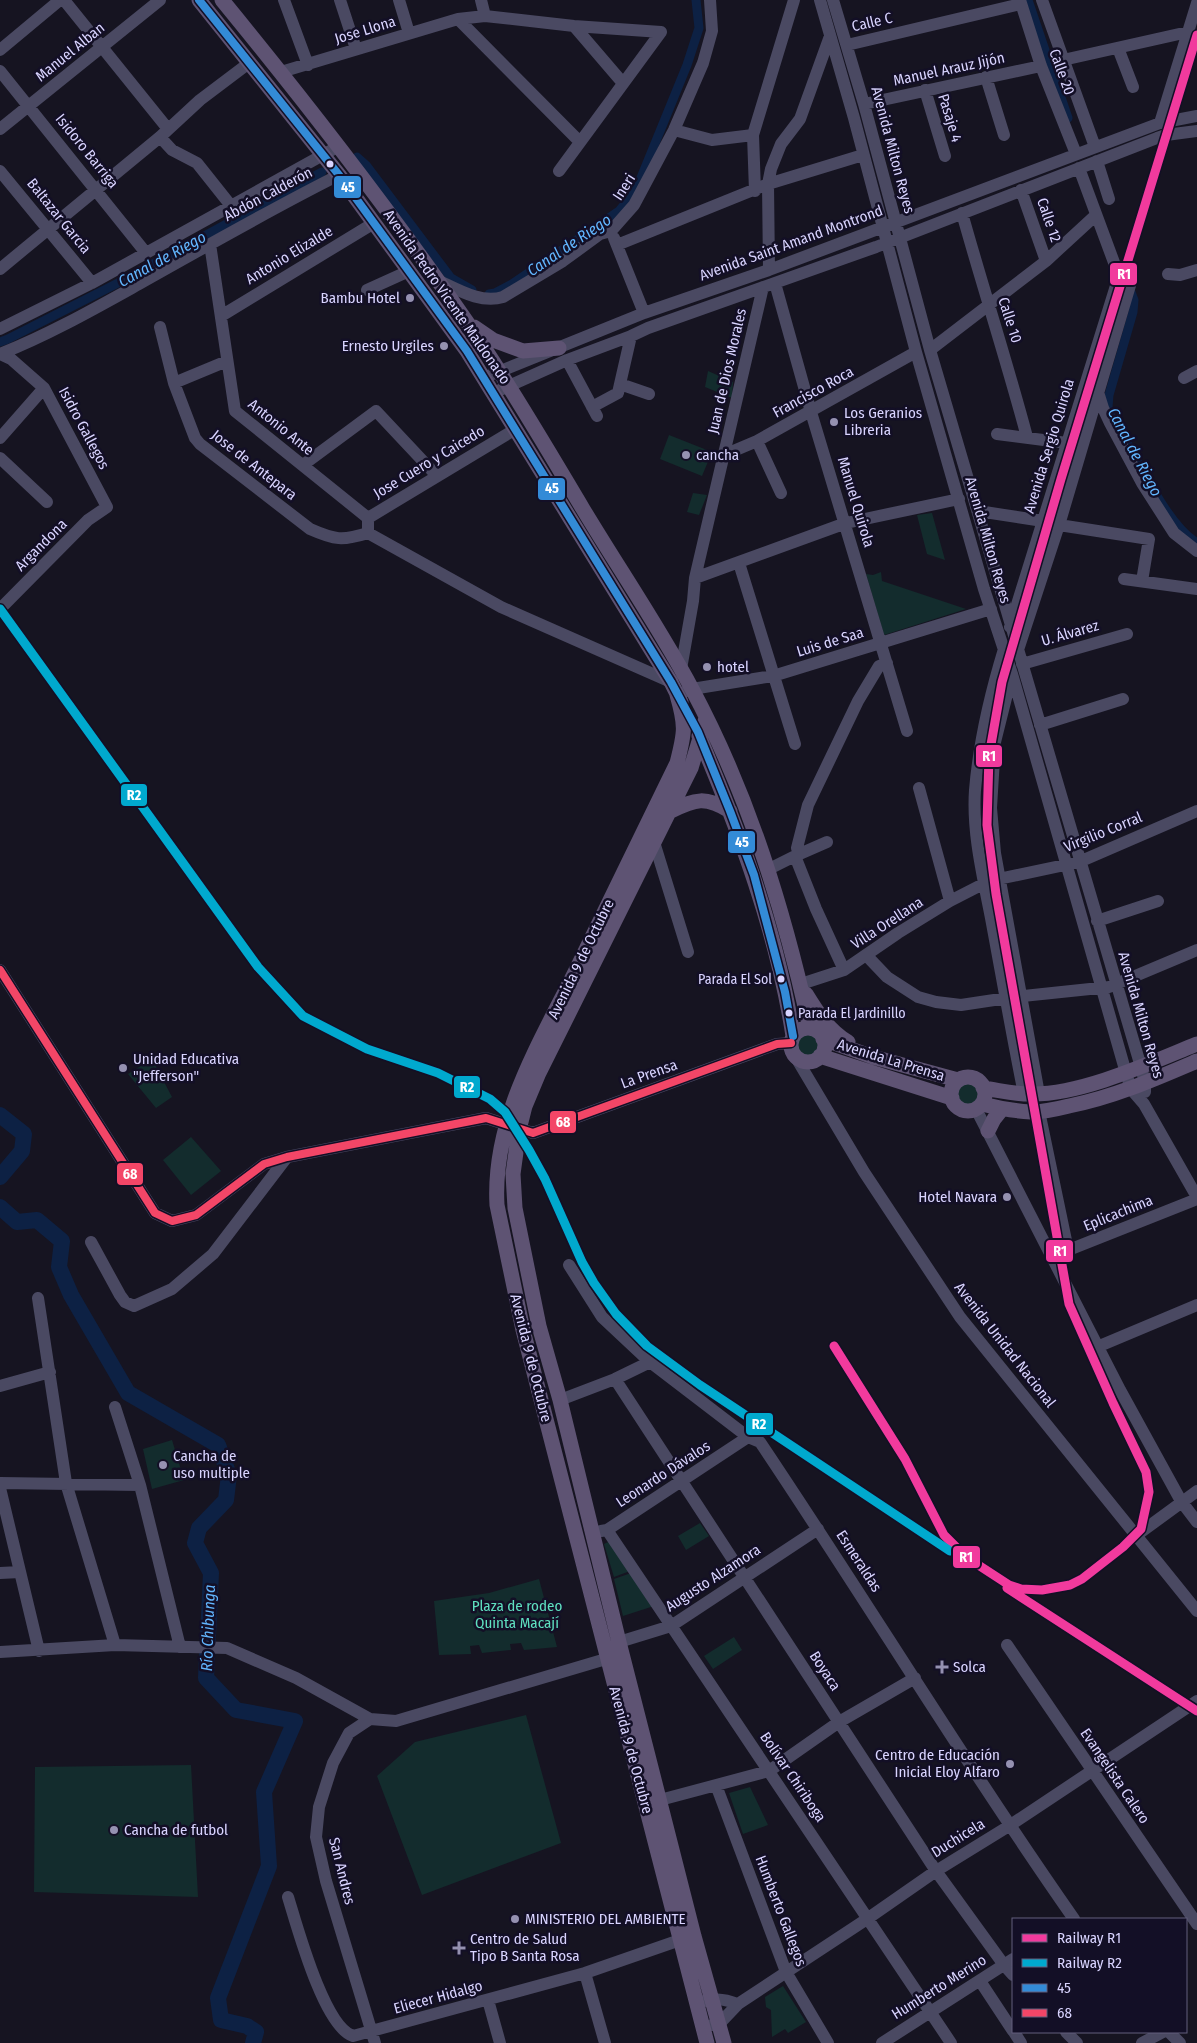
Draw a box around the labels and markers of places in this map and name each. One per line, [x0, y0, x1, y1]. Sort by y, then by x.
unlabelled marker [325, 159, 335, 169]
place label: Bambu Hotel [321, 289, 400, 307]
marker: Bambu Hotel [404, 292, 416, 304]
place label: Ernesto Urgiles [342, 337, 434, 355]
marker: Ernesto Urgiles [438, 340, 450, 352]
place label: Los Geranios Libreria [844, 404, 922, 439]
marker: Los Geranios Libreria [828, 416, 840, 428]
place label: cancha [696, 446, 739, 464]
marker: cancha [680, 449, 692, 461]
place label: hotel [717, 658, 749, 676]
marker: hotel [701, 661, 713, 673]
place label: Parada El Sol [698, 971, 772, 988]
marker: Parada El Sol [776, 974, 786, 984]
place label: Parada El Jardinillo [798, 1005, 906, 1022]
marker: Parada El Jardinillo [784, 1008, 794, 1018]
place label: Unidad Educativa "Jefferson" [133, 1050, 239, 1085]
marker: Unidad Educativa "Jefferson" [117, 1062, 129, 1074]
place label: Hotel Navara [918, 1188, 997, 1206]
marker: Hotel Navara [1001, 1191, 1013, 1203]
place label: Cancha de uso multiple [173, 1447, 250, 1482]
marker: Cancha de uso multiple [157, 1459, 169, 1471]
place label: Solca [953, 1658, 986, 1676]
marker: Solca [935, 1660, 949, 1674]
place label: Centro de Educación Inicial Eloy Alfaro [875, 1746, 1000, 1781]
marker: Centro de Educación Inicial Eloy Alfaro [1004, 1758, 1016, 1770]
place label: Cancha de futbol [124, 1821, 228, 1839]
marker: Cancha de futbol [108, 1824, 120, 1836]
place label: MINISTERIO DEL AMBIENTE [525, 1910, 686, 1928]
marker: MINISTERIO DEL AMBIENTE [509, 1913, 521, 1925]
place label: Centro de Salud Tipo B Santa Rosa [470, 1930, 580, 1965]
marker: Centro de Salud Tipo B Santa Rosa [452, 1941, 466, 1955]

